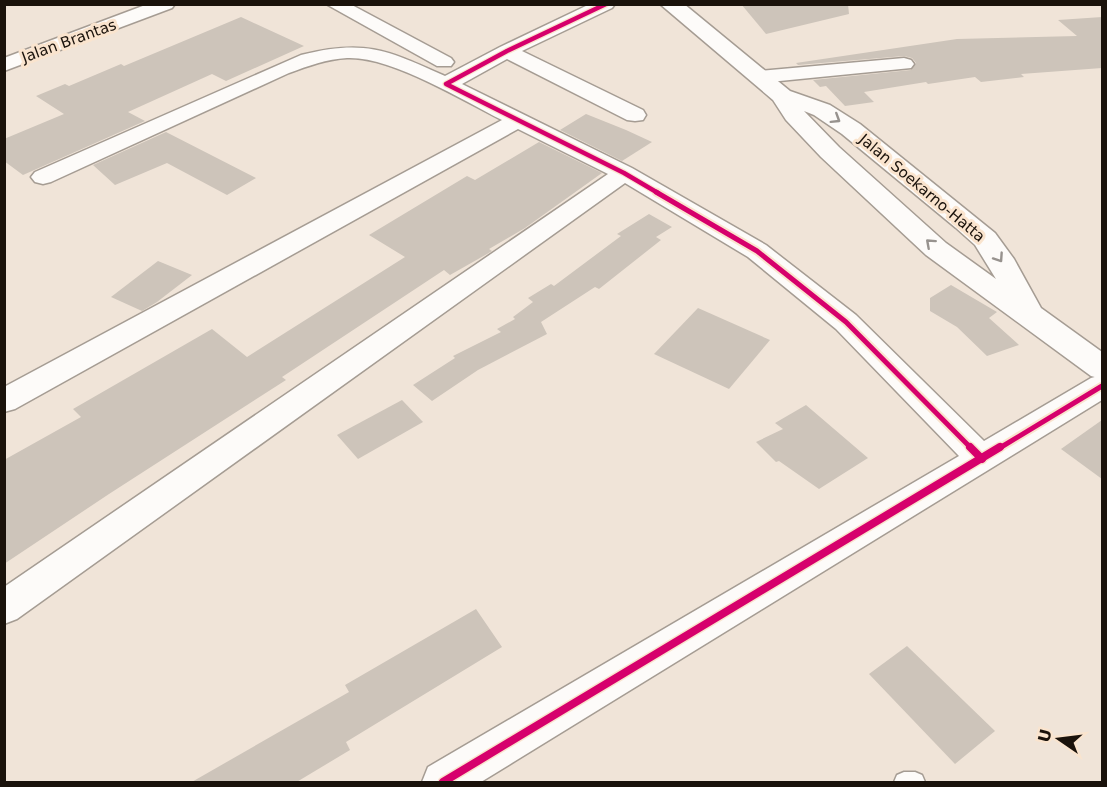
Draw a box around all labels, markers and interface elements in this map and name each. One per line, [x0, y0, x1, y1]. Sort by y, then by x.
street label: Jalan Brantas [18, 15, 119, 67]
one-way arrow [829, 111, 840, 122]
street label: Jalan Soekarno-Hatta [855, 130, 988, 246]
one-way arrow [926, 239, 937, 250]
one-way arrow [992, 252, 1003, 263]
north arrow [1029, 709, 1089, 769]
text: U [1034, 727, 1056, 744]

